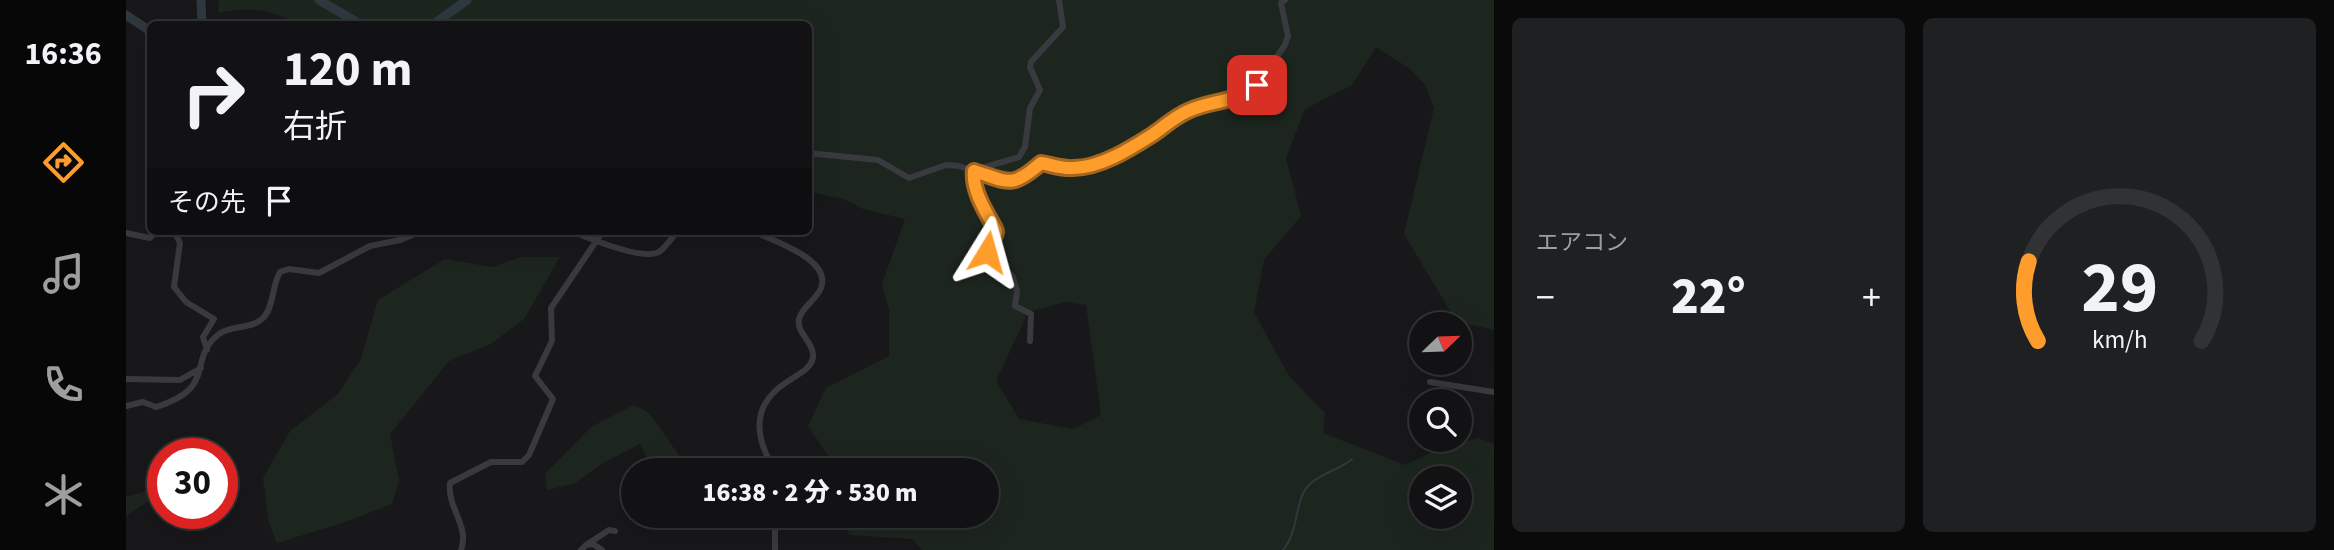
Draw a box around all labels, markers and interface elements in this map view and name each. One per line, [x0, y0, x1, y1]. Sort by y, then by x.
text: 16:36 [24, 31, 102, 77]
text: 120 m [283, 35, 412, 105]
icon: right [168, 49, 259, 140]
pin [1227, 55, 1287, 115]
icon: arrive [1238, 66, 1276, 104]
text: 右折 [283, 104, 347, 150]
icon: directions [39, 138, 88, 187]
icon: arrive [260, 182, 298, 220]
text: その先 [168, 184, 246, 221]
position arrow [950, 215, 1024, 289]
text: エアコン [1536, 226, 1628, 259]
text: 29 [2081, 236, 2158, 340]
icon: music [39, 249, 88, 298]
text: 22° [1671, 260, 1746, 334]
text: − [1536, 271, 1555, 325]
text: + [1862, 271, 1881, 325]
north arrow [1409, 312, 1472, 374]
map controls [1409, 312, 1472, 529]
text: km/h [2092, 322, 2147, 358]
icon: phone [39, 360, 88, 409]
button: search [1409, 389, 1472, 452]
speed limit sign: 30 [147, 438, 238, 529]
button: layers [1409, 466, 1472, 529]
icon: climate [39, 470, 88, 519]
text: 16:38 · 2 分 · 530 m [703, 474, 917, 511]

